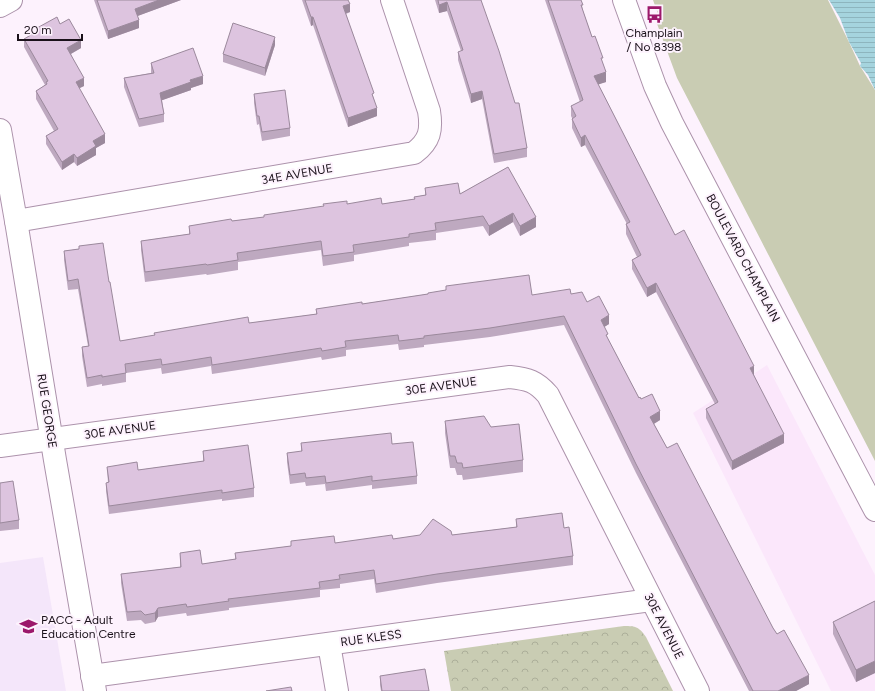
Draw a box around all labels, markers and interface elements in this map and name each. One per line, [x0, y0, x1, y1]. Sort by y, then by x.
bus stop icon: Champlain / No 8398 [644, 4, 664, 24]
scale bar [18, 16, 82, 42]
text: 20 m [24, 23, 52, 37]
place label: Champlain / No 8398 [625, 26, 683, 54]
street label: 34E AVENUE [260, 161, 334, 187]
street label: BOULEVARD CHAMPLAIN [703, 192, 783, 324]
street label: RUE GEORGE [34, 373, 60, 449]
street label: 30E AVENUE [404, 374, 478, 398]
street label: 30E AVENUE [83, 418, 157, 442]
street label: 30E AVENUE [641, 591, 687, 661]
place label: PACC - Adult Education Centre [41, 613, 136, 641]
school or university icon: PACC - Adult Education Centre [18, 617, 38, 637]
street label: RUE KLESS [340, 627, 402, 649]

